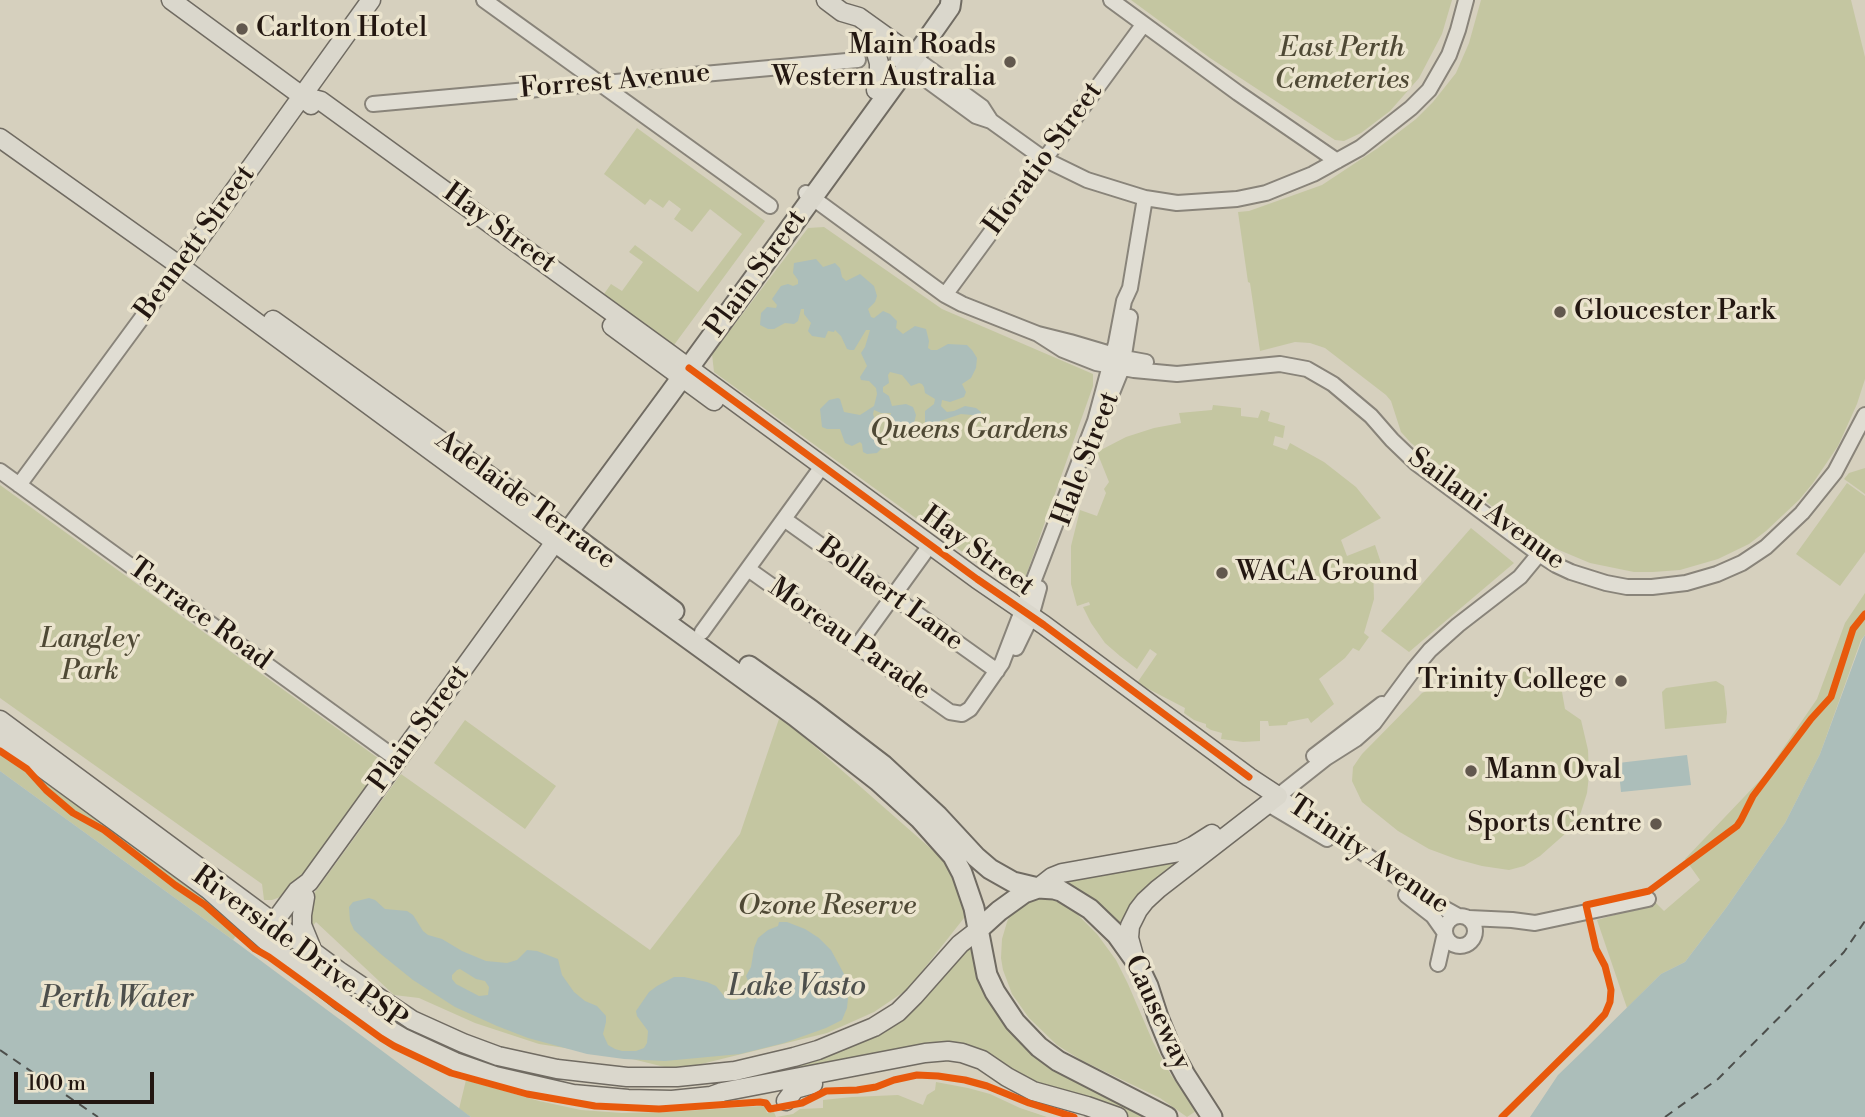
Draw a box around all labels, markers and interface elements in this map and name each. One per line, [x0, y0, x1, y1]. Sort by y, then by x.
place label: Carlton Hotel [256, 12, 427, 46]
marker: Carlton Hotel [234, 21, 250, 37]
place label: Main Roads Western Australia [772, 29, 996, 95]
park label: East Perth Cemeteries [1275, 32, 1409, 98]
marker: Main Roads Western Australia [1002, 54, 1018, 70]
street label: Forrest Avenue [518, 57, 712, 107]
street label: Horatio Street [977, 76, 1111, 242]
street label: Bennett Street [129, 159, 263, 327]
street label: Hay Street [436, 177, 562, 281]
street label: Plain Street [700, 204, 814, 344]
place label: Gloucester Park [1574, 295, 1775, 329]
marker: Gloucester Park [1552, 304, 1568, 320]
street label: Hale Street [1046, 387, 1128, 531]
park label: Queens Gardens [870, 414, 1068, 448]
street label: Adelaide Terrace [428, 424, 622, 578]
street label: Sailani Avenue [1401, 442, 1571, 578]
street label: Hay Street [914, 500, 1040, 604]
street label: Bollaert Lane [810, 531, 970, 659]
street label: Terrace Road [121, 552, 277, 678]
place label: WACA Ground [1236, 556, 1418, 590]
marker: WACA Ground [1214, 565, 1230, 581]
street label: Moreau Parade [761, 572, 937, 708]
park label: Langley Park [40, 623, 140, 689]
street label: Plain Street [363, 659, 477, 799]
place label: Trinity College [1418, 664, 1607, 698]
marker: Trinity College [1613, 673, 1629, 689]
place label: Mann Oval [1485, 754, 1621, 788]
marker: Mann Oval [1463, 763, 1479, 779]
street label: Trinity Avenue [1281, 790, 1455, 922]
place label: Sports Centre [1467, 807, 1642, 841]
marker: Sports Centre [1648, 816, 1664, 832]
street label: Riverside Drive PSP [185, 860, 413, 1038]
park label: Ozone Reserve [738, 890, 916, 924]
street label: Causeway [1116, 950, 1198, 1076]
water label: Lake Vasto [728, 970, 866, 1006]
water label: Perth Water [41, 982, 193, 1018]
scale bar [18, 1058, 158, 1102]
text: 100 m [27, 1071, 86, 1097]

